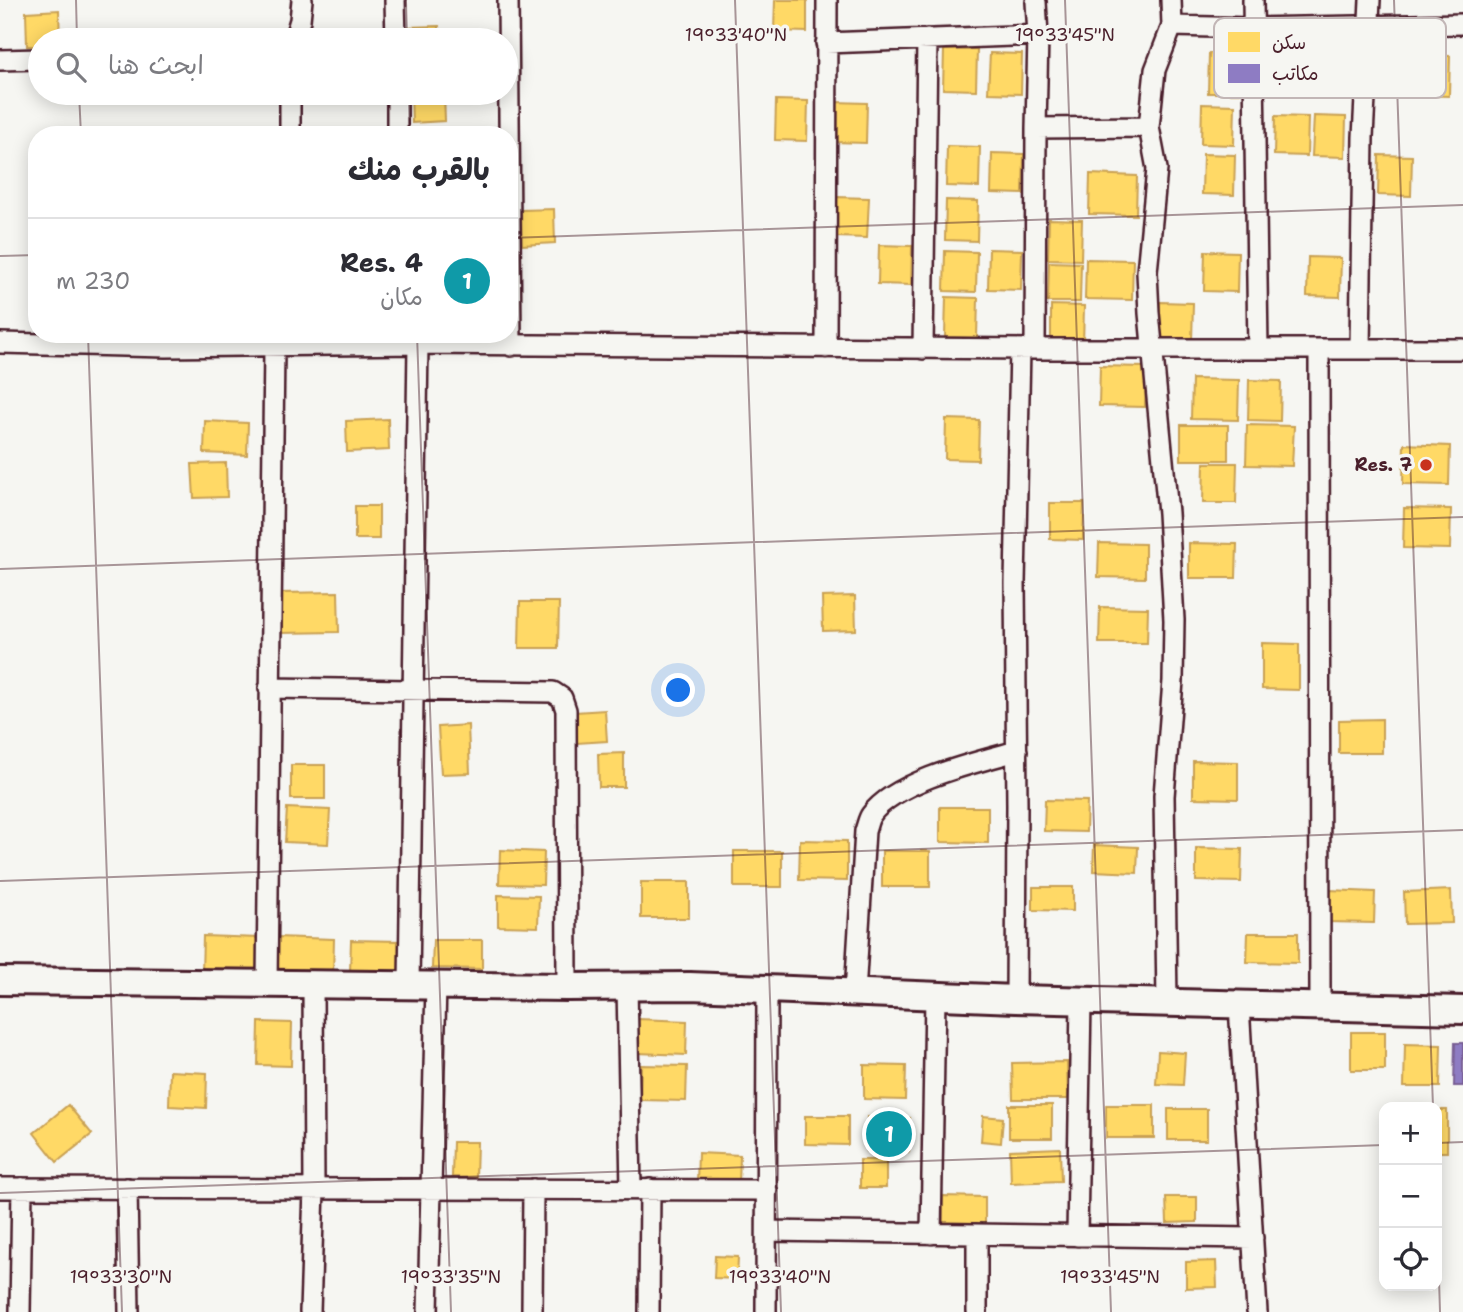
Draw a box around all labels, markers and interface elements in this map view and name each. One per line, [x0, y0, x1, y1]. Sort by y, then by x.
legend [1214, 18, 1446, 98]
text: 19°33'40"N [685, 23, 787, 47]
text: 19°33'45"N [1015, 23, 1115, 47]
search box [28, 28, 518, 105]
text: سكن [1272, 30, 1306, 55]
text: ابحث هنا [108, 47, 204, 82]
icon: search [52, 48, 90, 86]
text: مكاتب [1272, 61, 1319, 86]
text: بالقرب منك [348, 149, 490, 190]
text: Res. 4 [340, 245, 423, 280]
text: 230 m [56, 266, 130, 296]
text: 1 [462, 266, 472, 296]
text: مكان [380, 282, 423, 312]
place label: Res. 7 [1355, 453, 1412, 477]
marker: Res. 7 [1418, 457, 1434, 473]
your location [661, 673, 695, 707]
map controls [1379, 1102, 1442, 1291]
button: + [1379, 1102, 1442, 1165]
pin: 1 [866, 1108, 912, 1160]
button: − [1379, 1165, 1442, 1228]
button: locate [1379, 1228, 1442, 1291]
text: 19°33'30"N [70, 1265, 172, 1289]
text: 19°33'35"N [401, 1265, 501, 1289]
text: 19°33'40"N [729, 1265, 831, 1289]
text: 19°33'45"N [1060, 1265, 1160, 1289]

